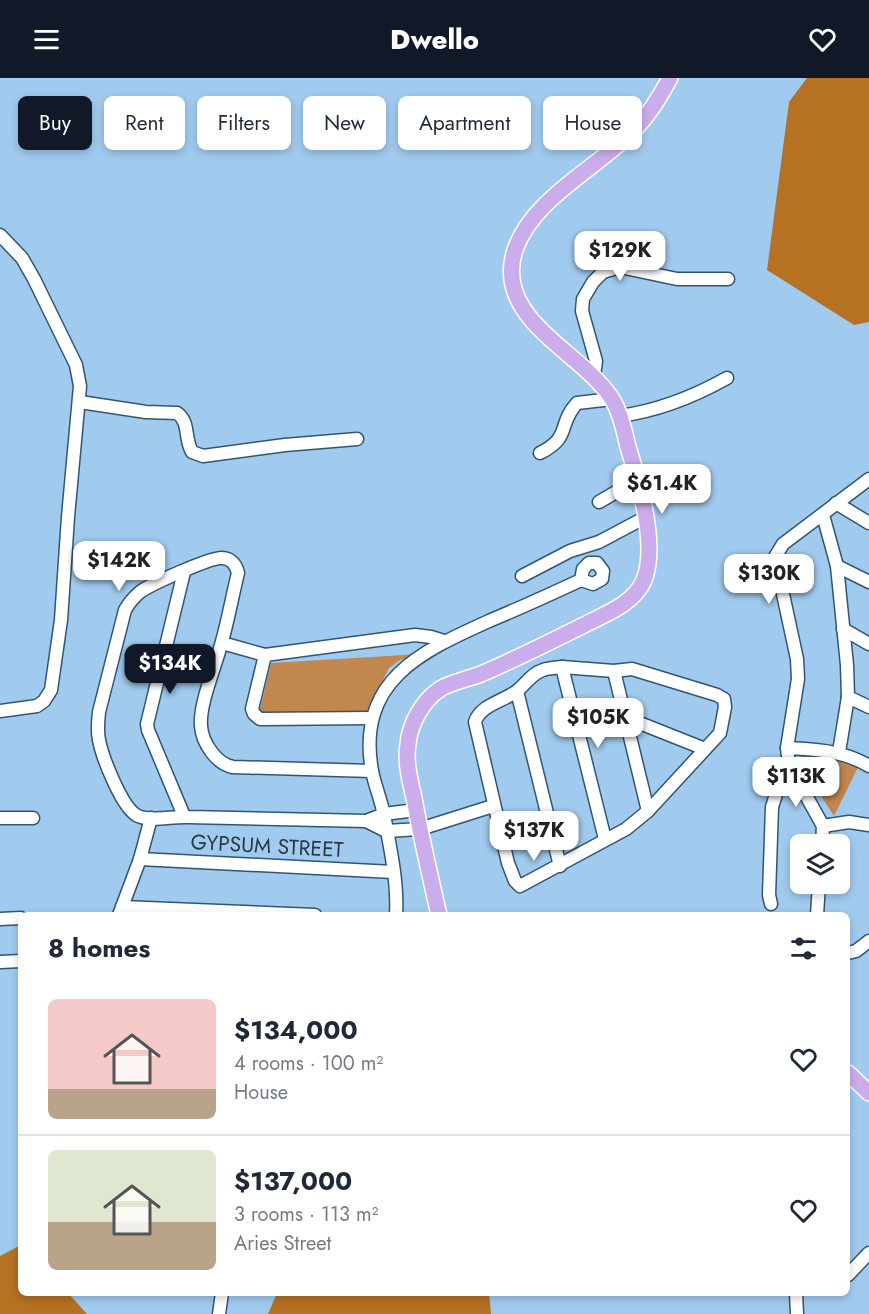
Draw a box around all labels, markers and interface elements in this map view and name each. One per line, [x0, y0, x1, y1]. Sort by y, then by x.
text: Dwello [390, 20, 479, 59]
icon: menu [30, 23, 63, 56]
icon: heart [806, 23, 839, 56]
chip: Buy [18, 96, 92, 150]
chip: Rent [104, 96, 185, 150]
chip: Filters [197, 96, 291, 150]
chip: New [303, 96, 386, 150]
chip: Apartment [398, 96, 531, 150]
chip: House [543, 96, 642, 150]
pin: $129K [578, 231, 662, 282]
text: $129K [588, 236, 652, 265]
pin: $61.4K [613, 464, 711, 515]
text: $61.4K [627, 469, 697, 498]
pin: $142K [77, 541, 161, 592]
text: $142K [87, 546, 151, 575]
pin: $130K [727, 554, 811, 605]
text: $130K [738, 559, 800, 588]
pin: $134K [128, 644, 212, 695]
text: $134K [139, 649, 201, 678]
pin: $105K [556, 698, 640, 749]
text: $105K [567, 703, 629, 732]
pin: $113K [754, 757, 838, 808]
text: $113K [766, 762, 826, 791]
pin: $137K [492, 811, 576, 862]
text: $137K [504, 816, 564, 845]
street label: GYPSUM STREET [190, 827, 344, 865]
map controls [790, 834, 850, 894]
button: layers [790, 834, 850, 894]
text: 8 homes [48, 929, 150, 967]
icon: filters [787, 932, 820, 965]
text: $134,000 [234, 1011, 358, 1049]
icon: home [96, 1023, 168, 1095]
icon: heart [787, 1043, 820, 1076]
text: 4 rooms · 100 m² [234, 1049, 383, 1078]
text: House [234, 1078, 288, 1107]
text: $137,000 [234, 1162, 352, 1200]
icon: home [96, 1174, 168, 1246]
icon: heart [787, 1194, 820, 1227]
text: 3 rooms · 113 m² [234, 1200, 378, 1229]
text: Aries Street [234, 1229, 331, 1258]

